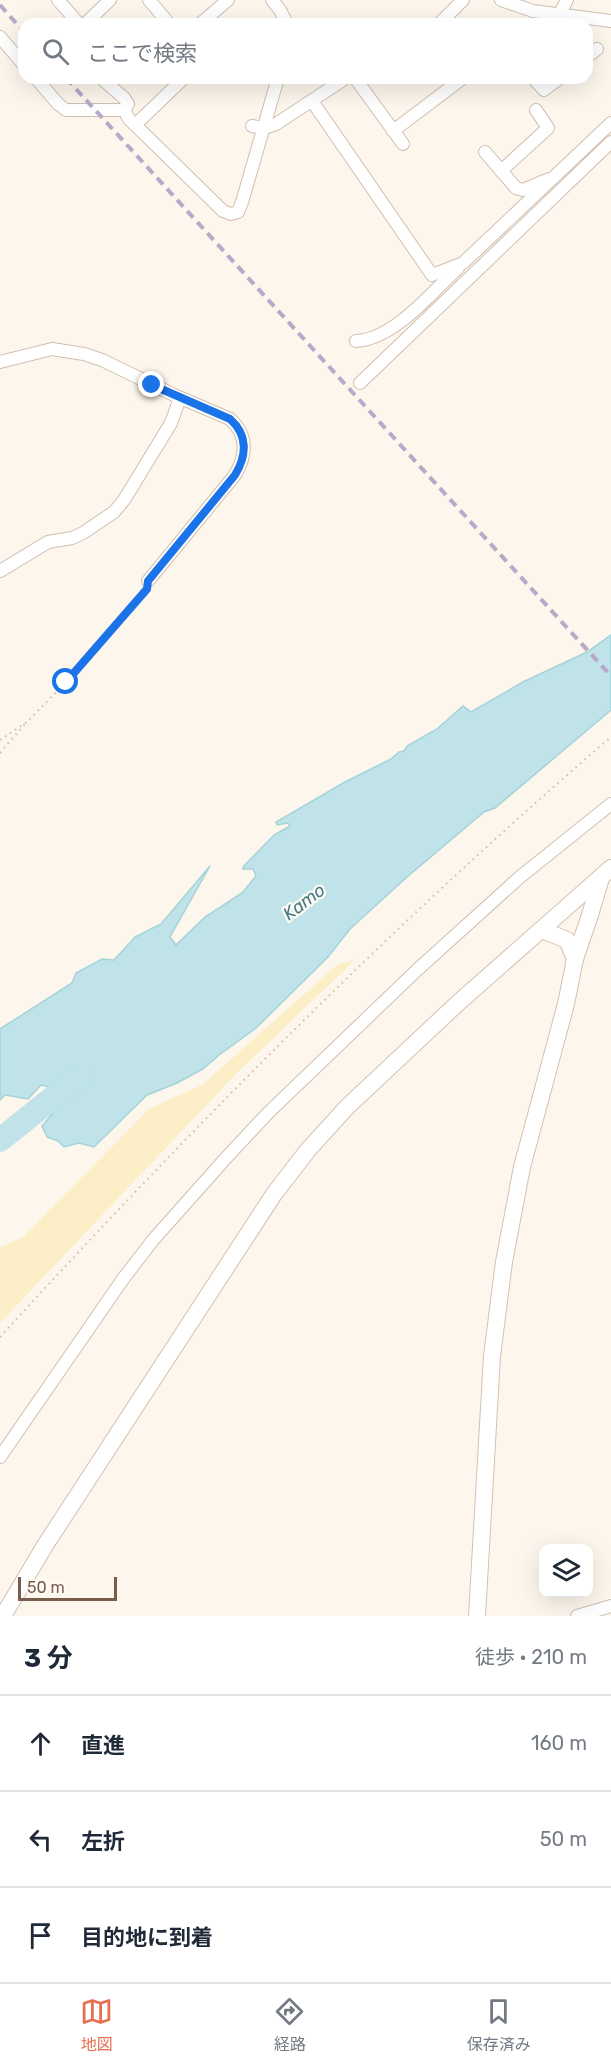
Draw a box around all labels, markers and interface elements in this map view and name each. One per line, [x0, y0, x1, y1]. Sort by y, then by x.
search box [18, 18, 593, 84]
icon: search [39, 35, 72, 68]
text: ここで検索 [87, 40, 197, 67]
route end [138, 371, 164, 397]
route start [52, 668, 78, 694]
water label: Kamo [278, 879, 330, 925]
map controls [539, 1544, 593, 1598]
button: layers [539, 1544, 593, 1598]
scale bar [18, 1574, 117, 1602]
text: 50 m [27, 1578, 65, 1597]
text: 3 分 [24, 1643, 73, 1674]
text: 徒歩 · 210 m [475, 1645, 587, 1669]
icon: ahead [24, 1727, 57, 1760]
text: 160 m [531, 1731, 587, 1755]
text: 直進 [81, 1732, 125, 1759]
icon: left [24, 1823, 57, 1856]
text: 50 m [540, 1827, 587, 1851]
text: 左折 [81, 1828, 125, 1855]
icon: arrive [24, 1919, 57, 1952]
text: 目的地に到着 [81, 1924, 213, 1951]
tab: 地図 [80, 1995, 113, 2055]
tab: 経路 [273, 1995, 306, 2055]
tab: 保存済み [467, 1995, 531, 2055]

